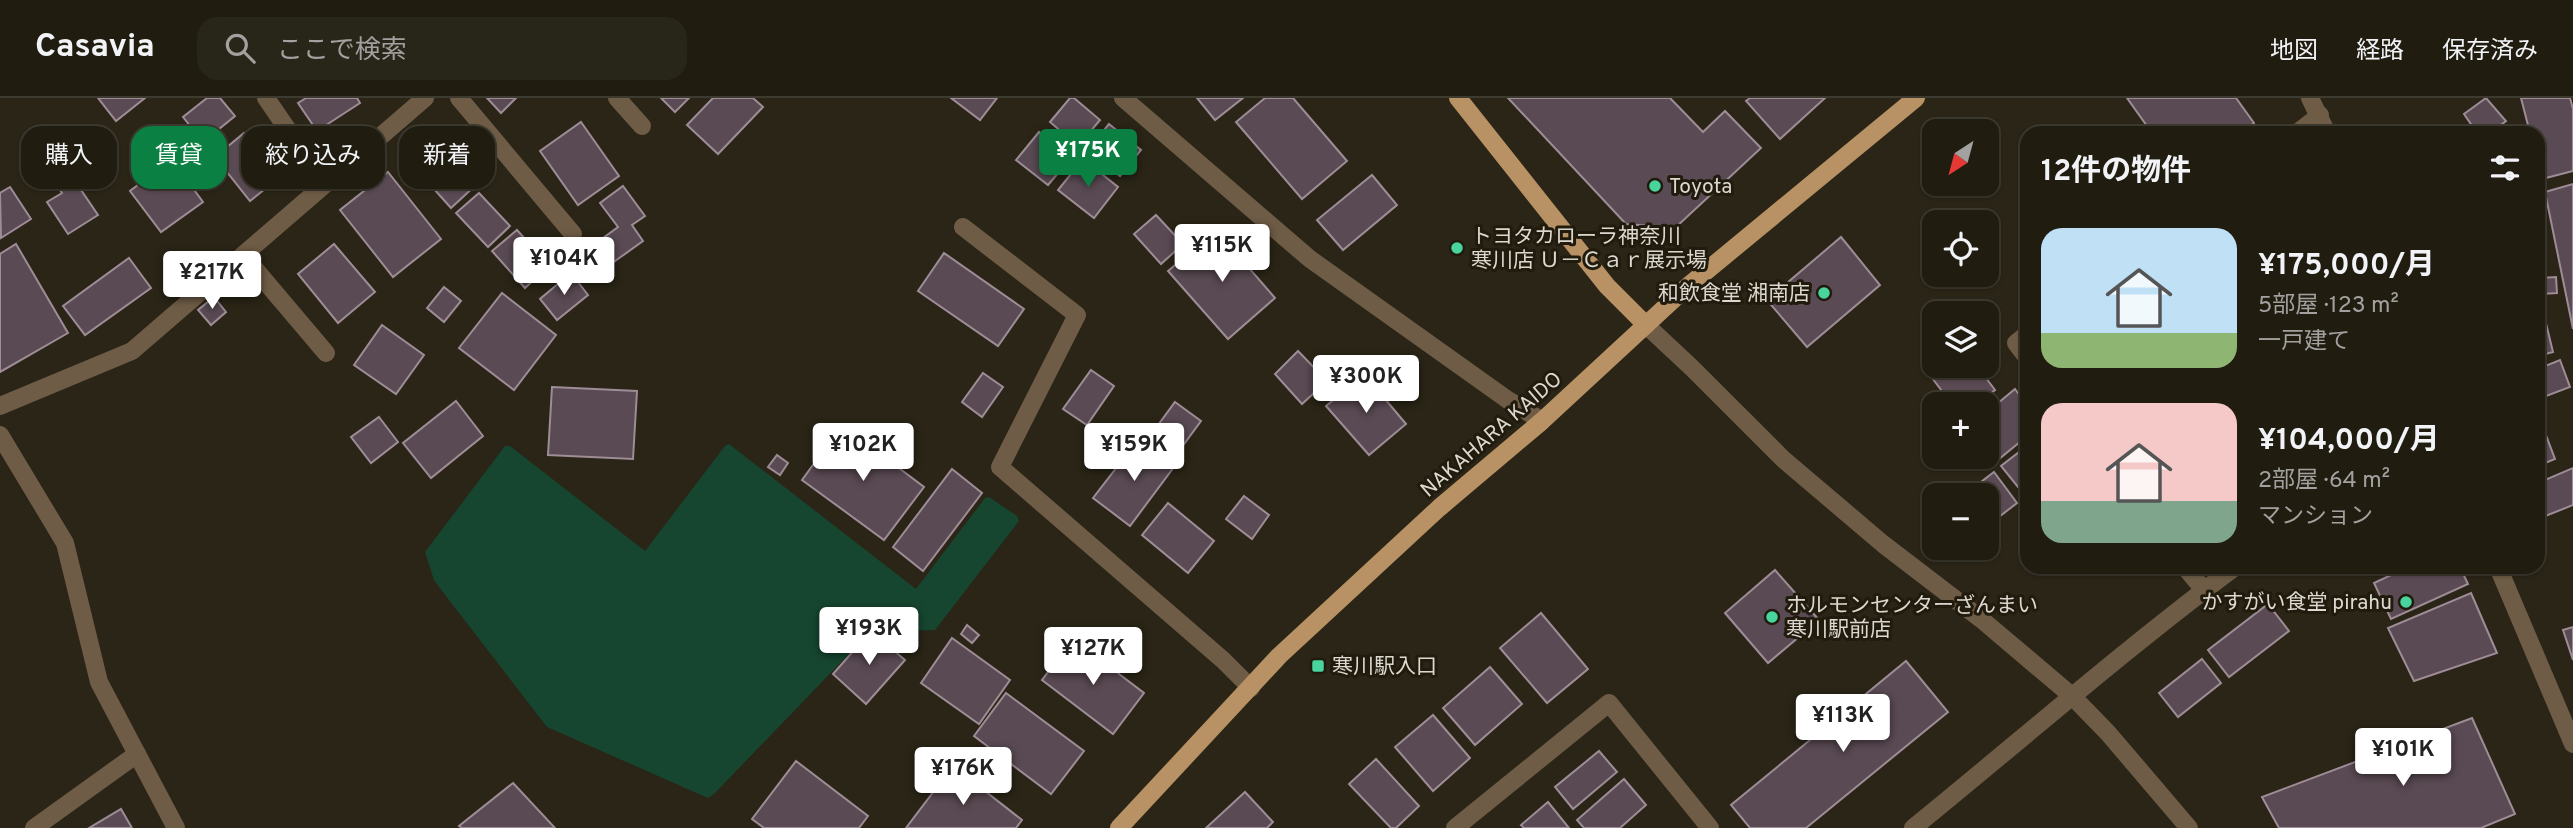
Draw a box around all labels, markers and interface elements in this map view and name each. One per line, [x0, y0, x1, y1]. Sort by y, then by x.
search box [197, 17, 687, 80]
text: Casavia [35, 27, 155, 69]
icon: search [221, 29, 259, 67]
text: ここで検索 [277, 35, 407, 68]
text: 地図 [2270, 37, 2318, 67]
text: 経路 [2356, 37, 2404, 67]
text: 保存済み [2442, 37, 2538, 67]
north arrow [1922, 119, 1998, 196]
map controls [1922, 119, 1999, 560]
chip: 購入 [21, 126, 117, 189]
chip: 賃貸 [131, 126, 227, 189]
chip: 絞り込み [241, 126, 385, 189]
chip: 新着 [399, 126, 495, 189]
pin: ¥175K [1039, 130, 1137, 189]
text: ¥175K [1055, 137, 1121, 166]
icon: filters [2486, 149, 2524, 187]
text: 12件の物件 [2041, 154, 2191, 191]
place label: Toyota [1669, 174, 1732, 201]
marker: Toyota [1647, 178, 1663, 194]
button: locate [1922, 210, 1999, 287]
place label: トヨタカローラ神奈川 寒川店 Ｕ－Ｃａｒ展示場 [1471, 224, 1707, 275]
pin: ¥115K [1173, 225, 1271, 284]
text: ¥115K [1191, 232, 1253, 261]
pin: ¥104K [515, 238, 613, 297]
marker: トヨタカローラ神奈川 寒川店 Ｕ－Ｃａｒ展示場 [1449, 240, 1465, 256]
text: ¥104K [529, 245, 599, 274]
text: ¥175,000/月 [2258, 248, 2435, 285]
pin: ¥217K [163, 252, 261, 311]
icon: home [2097, 256, 2181, 340]
text: ¥217K [179, 259, 245, 288]
place label: 和飲食堂 湘南店 [1658, 281, 1810, 308]
marker: 和飲食堂 湘南店 [1816, 285, 1832, 301]
text: 5部屋 · 123 m² [2258, 292, 2399, 321]
button: layers [1922, 301, 1999, 378]
text: 一戸建て [2258, 328, 2350, 357]
pin: ¥300K [1317, 356, 1415, 415]
text: ¥300K [1329, 363, 1403, 392]
street label: NAKAHARA KAIDO [1416, 366, 1568, 504]
button: + [1922, 392, 1999, 469]
text: ¥104,000/月 [2258, 423, 2440, 460]
pin: ¥102K [814, 424, 912, 483]
pin: ¥159K [1085, 424, 1183, 483]
text: ¥102K [829, 431, 897, 460]
text: ¥159K [1100, 431, 1168, 460]
icon: home [2097, 431, 2181, 515]
text: 2部屋 · 64 m² [2258, 467, 2390, 496]
button: − [1922, 483, 1999, 560]
text: マンション [2258, 503, 2373, 532]
place label: かすがい食堂 pirahu [2201, 590, 2392, 617]
place label: ホルモンセンターざんまい 寒川駅前店 [1786, 593, 2038, 644]
marker: かすがい食堂 pirahu [2398, 594, 2414, 610]
pin: ¥193K [820, 608, 918, 667]
marker: ホルモンセンターざんまい 寒川駅前店 [1764, 609, 1780, 625]
text: ¥193K [835, 615, 903, 644]
pin: ¥127K [1044, 628, 1142, 687]
text: ¥127K [1060, 635, 1126, 664]
place label: 寒川駅入口 [1332, 654, 1437, 681]
marker: 寒川駅入口 [1310, 658, 1326, 674]
pin: ¥113K [1794, 694, 1892, 754]
text: ¥113K [1812, 702, 1874, 731]
pin: ¥101K [2354, 728, 2452, 788]
text: ¥101K [2371, 736, 2435, 765]
pin: ¥176K [914, 748, 1012, 807]
text: ¥176K [931, 755, 995, 784]

